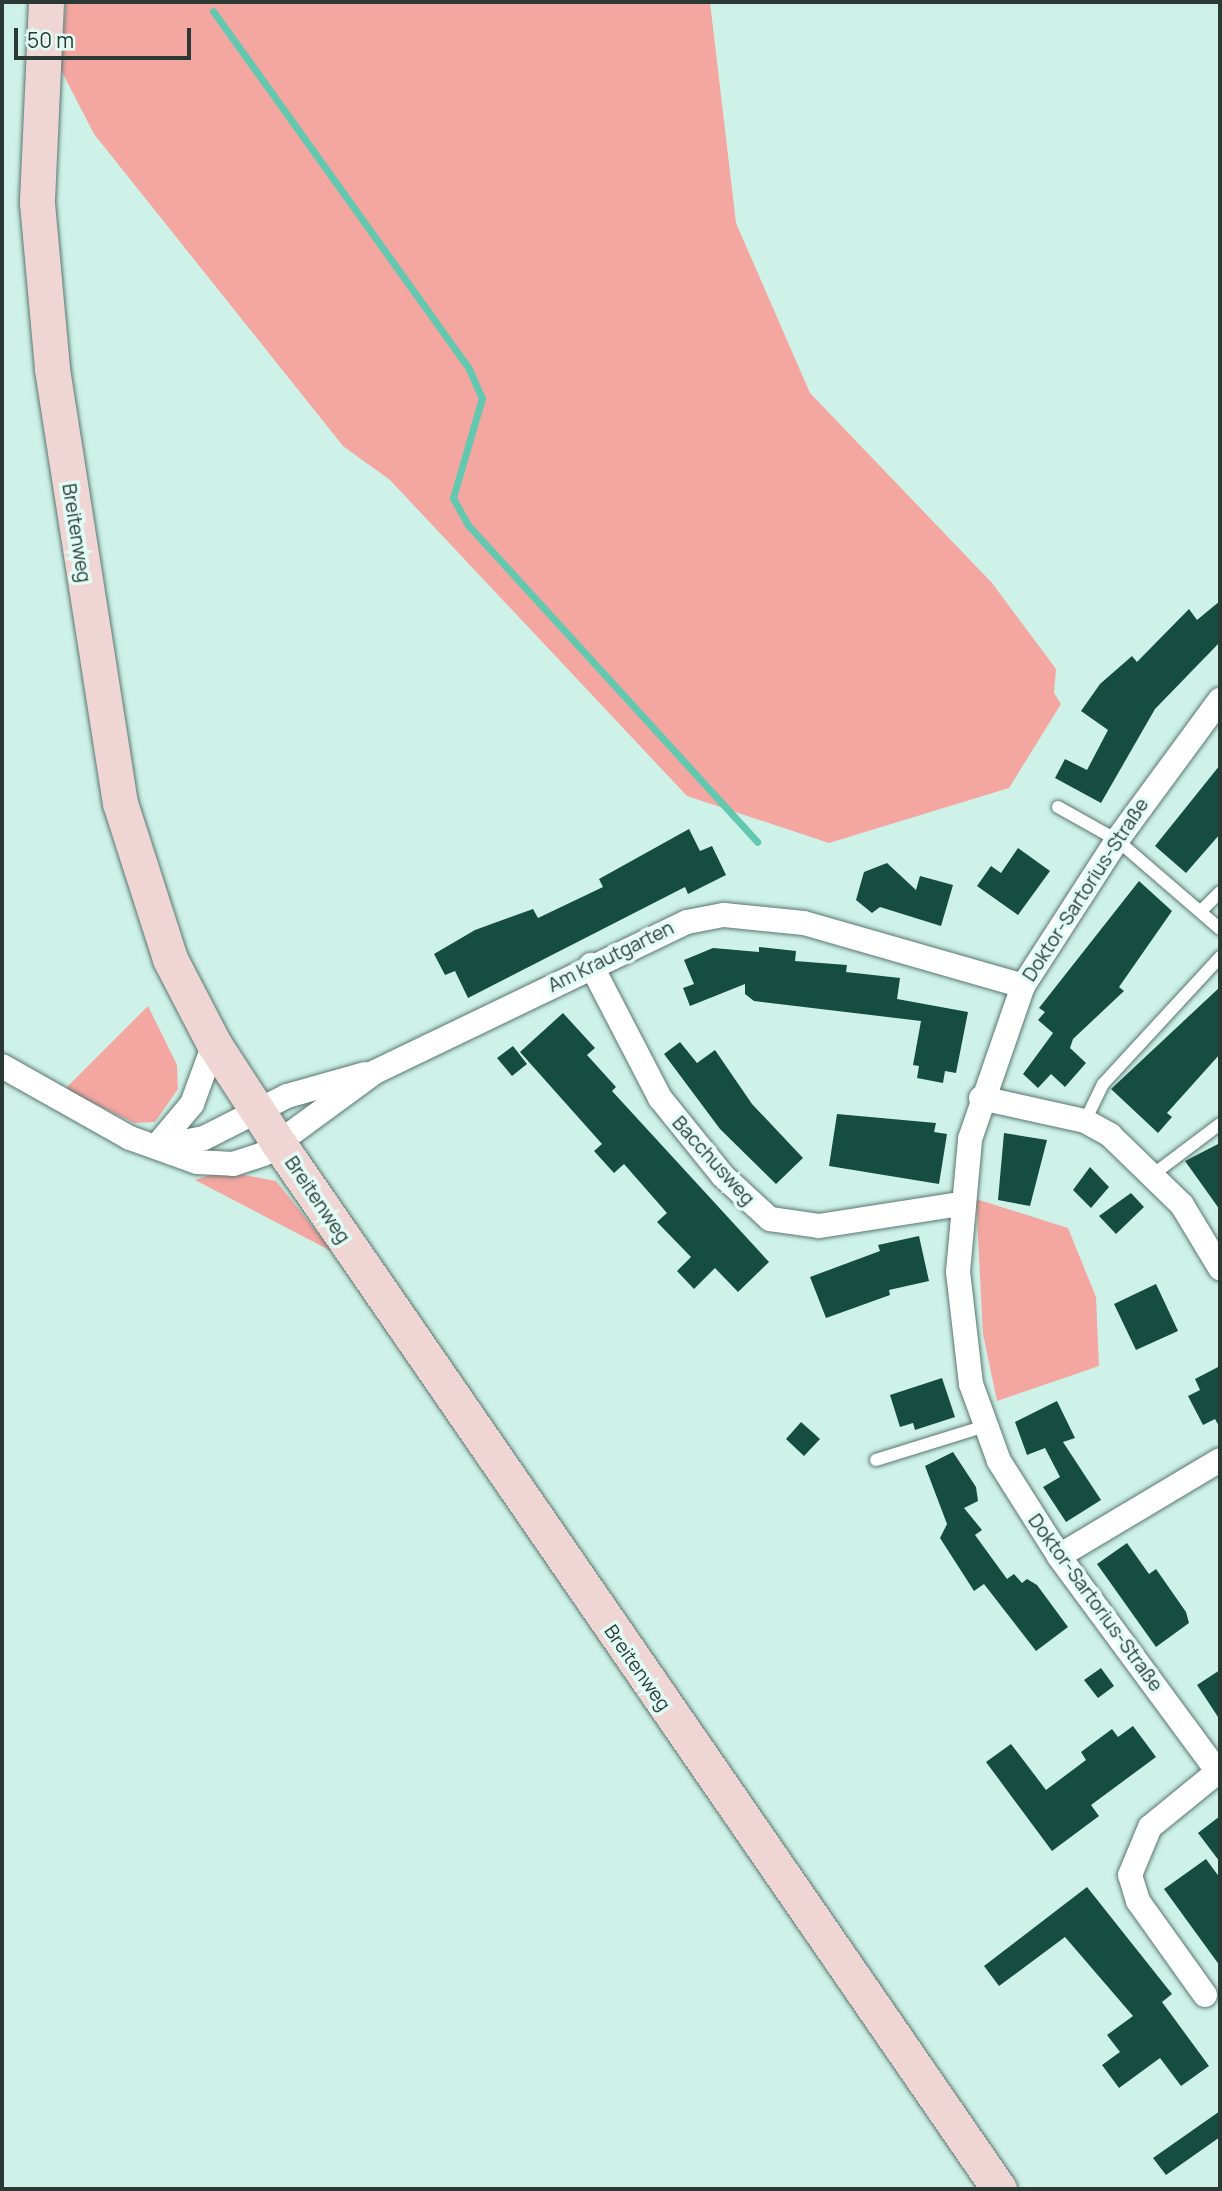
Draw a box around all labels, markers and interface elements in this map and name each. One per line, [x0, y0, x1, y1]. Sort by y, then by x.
scale bar [18, 14, 194, 58]
text: 50 m [27, 26, 74, 54]
street label: Breitenweg [57, 482, 95, 584]
street label: Doktor-Sartorius-Straße [1018, 794, 1154, 986]
street label: Am Krautgarten [544, 917, 678, 997]
street label: Bacchusweg [667, 1112, 759, 1210]
street label: Breitenweg [280, 1152, 354, 1248]
street label: Doktor-Sartorius-Straße [1023, 1510, 1167, 1696]
street label: Breitenweg [599, 1621, 675, 1715]

